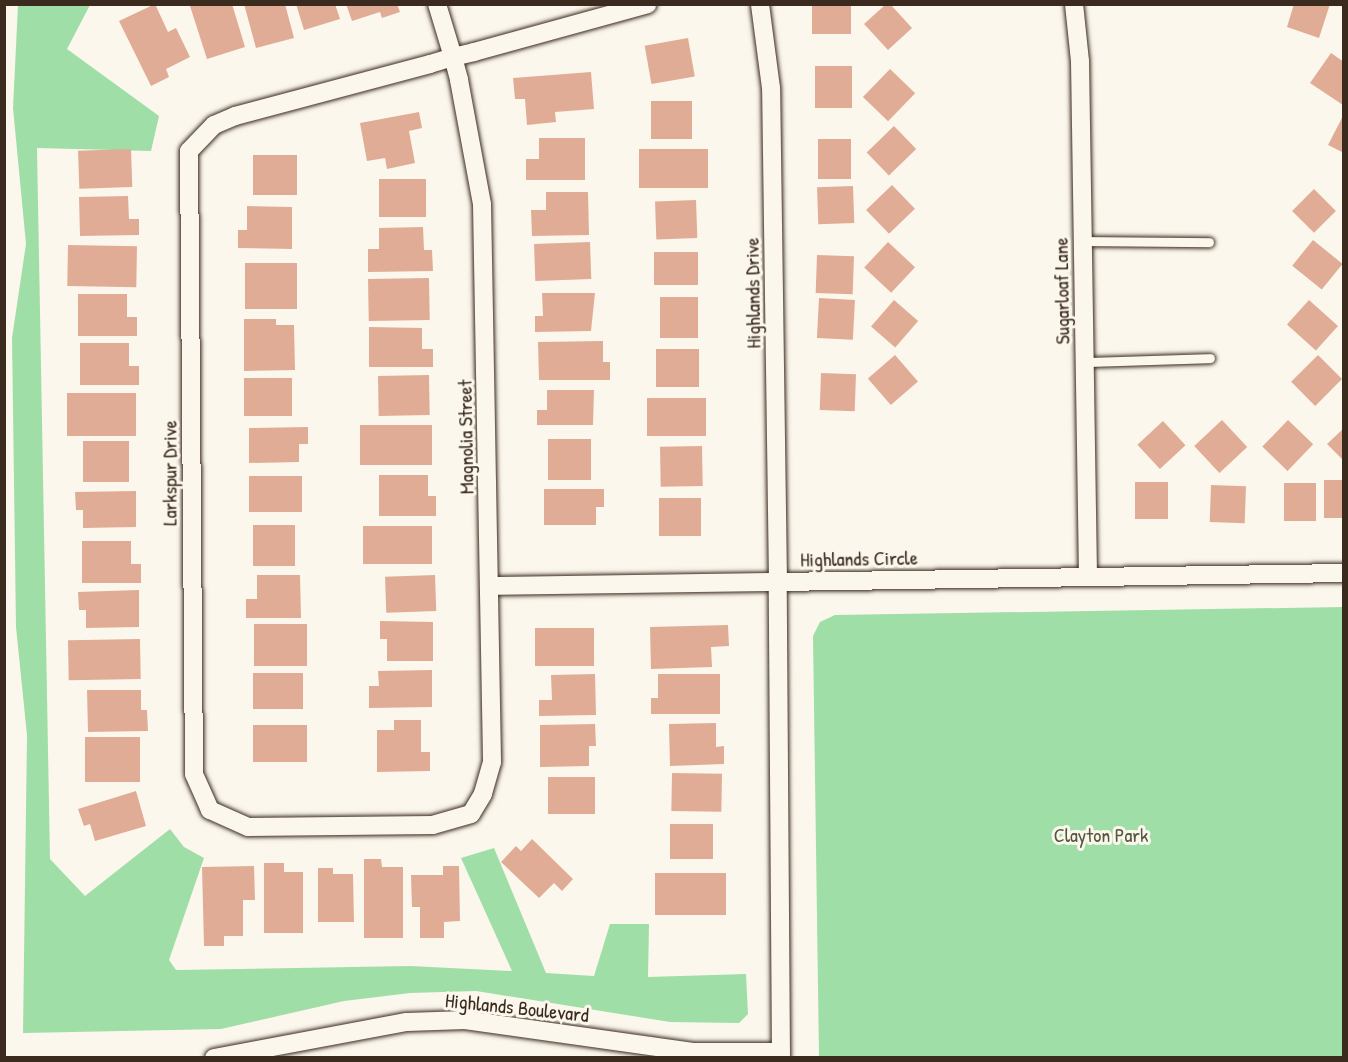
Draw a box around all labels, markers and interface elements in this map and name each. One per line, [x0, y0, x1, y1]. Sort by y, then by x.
street label: Highlands Drive [739, 237, 765, 349]
street label: Sugarloaf Lane [1048, 237, 1074, 345]
street label: Magnolia Street [452, 380, 478, 494]
street label: Larkspur Drive [157, 420, 181, 526]
street label: Highlands Circle [800, 545, 918, 571]
park label: Clayton Park [1054, 822, 1148, 846]
street label: Highlands Boulevard [444, 988, 590, 1026]

